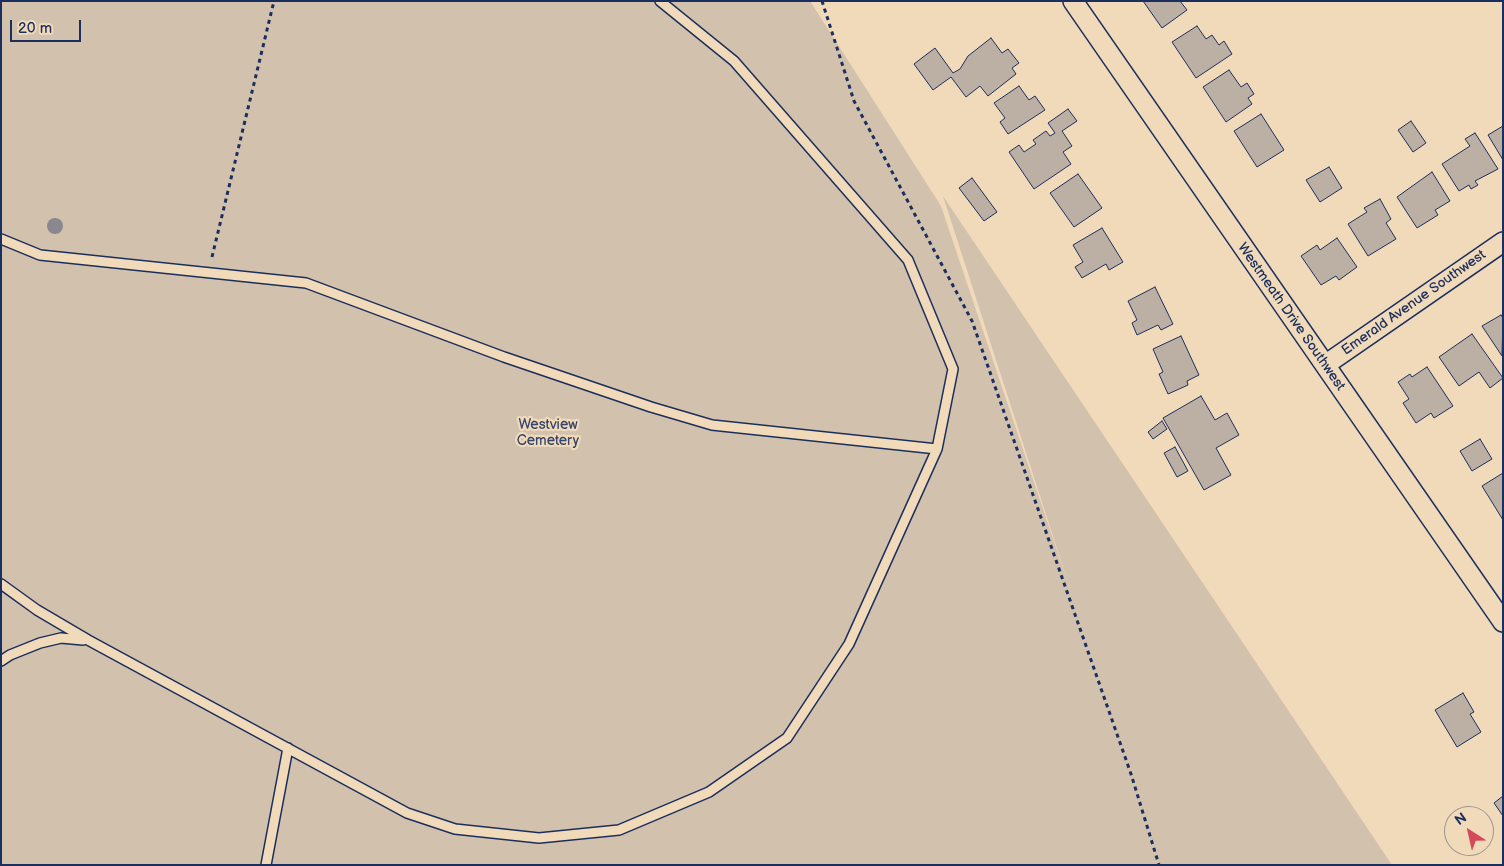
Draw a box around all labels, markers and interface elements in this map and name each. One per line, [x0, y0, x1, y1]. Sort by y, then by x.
scale bar [12, 10, 84, 42]
text: 20 m [18, 19, 52, 38]
street label: Westmeath Drive Southwest [1233, 240, 1349, 394]
street label: Emerald Avenue Southwest [1339, 247, 1489, 359]
park label: Westview Cemetery [517, 417, 579, 450]
north arrow [1444, 806, 1494, 856]
text: N [1451, 809, 1470, 829]

